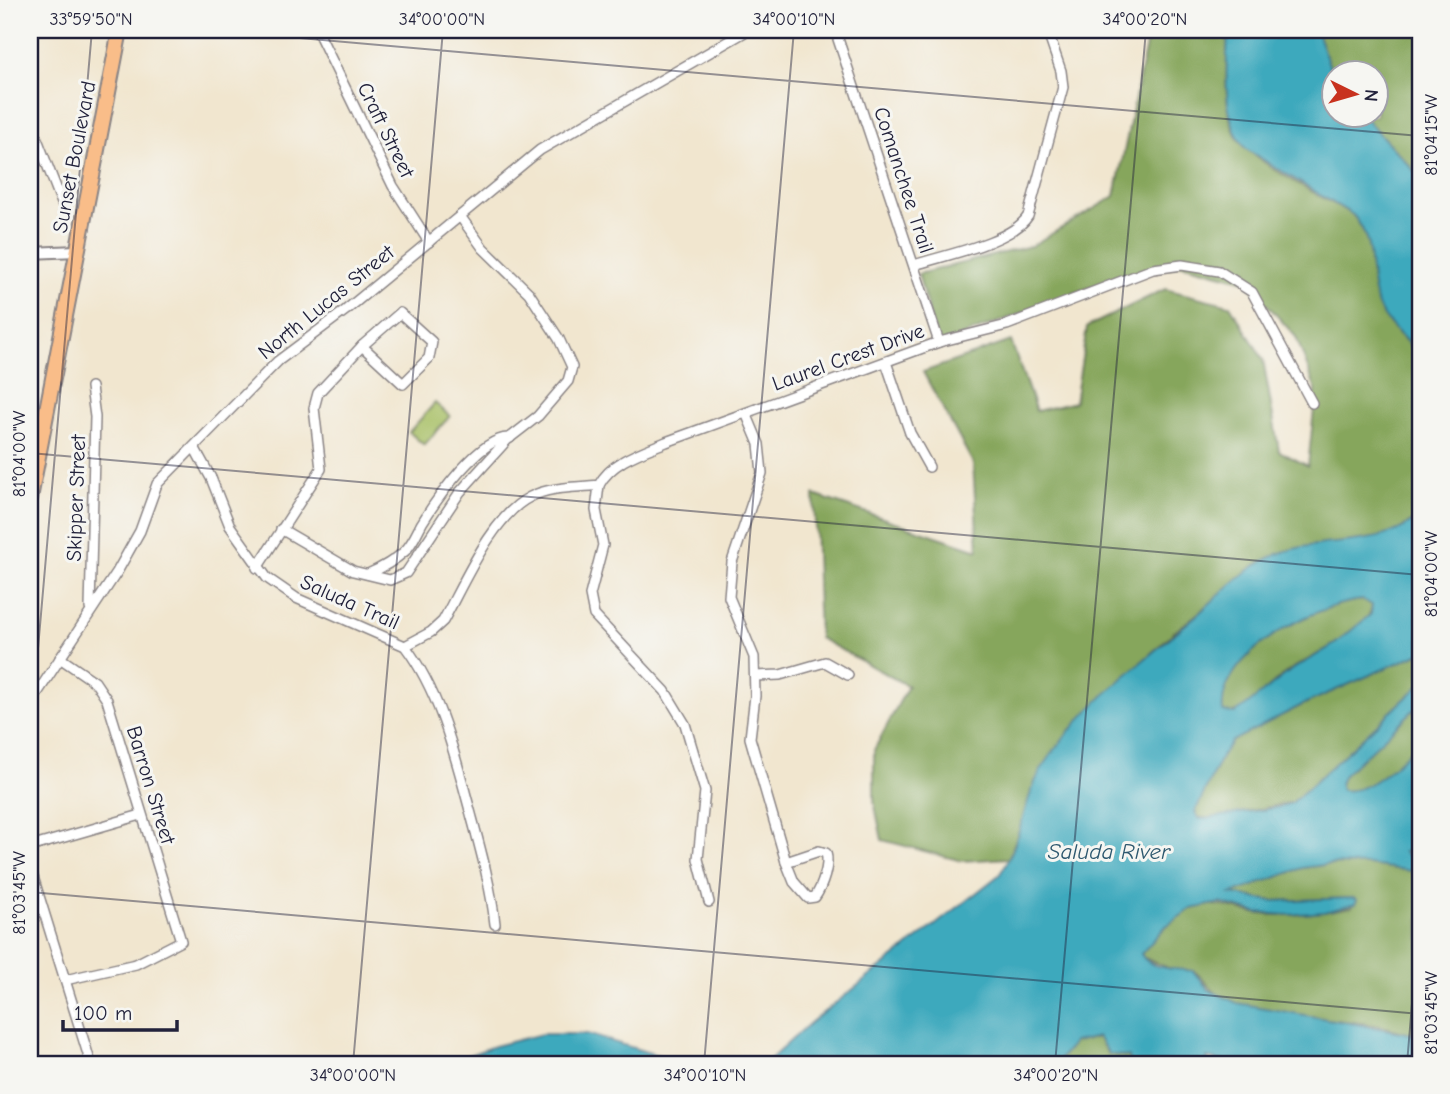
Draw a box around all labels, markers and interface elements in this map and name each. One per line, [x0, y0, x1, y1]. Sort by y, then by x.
text: 33°59'50"N [49, 9, 133, 30]
text: 34°00'00"N [399, 9, 485, 30]
text: 34°00'10"N [753, 9, 835, 30]
text: 34°00'20"N [1103, 9, 1187, 30]
north arrow [1320, 60, 1390, 130]
street label: Craft Street [353, 78, 420, 182]
street label: Sunset Boulevard [48, 79, 100, 235]
text: N [1359, 88, 1382, 103]
text: 81°04'15"W [1421, 94, 1442, 176]
street label: Comanchee Trail [869, 104, 939, 256]
street label: North Lucas Street [253, 239, 400, 364]
street label: Laurel Crest Drive [769, 318, 927, 396]
text: 81°04'00"W [9, 410, 30, 497]
street label: Skipper Street [62, 433, 90, 562]
text: 81°04'00"W [1421, 530, 1442, 617]
street label: Saluda Trail [297, 570, 403, 634]
street label: Barron Street [122, 723, 181, 848]
water label: Saluda River [1048, 838, 1171, 865]
text: 81°03'45"W [9, 851, 30, 935]
text: 81°03'45"W [1421, 971, 1442, 1055]
scale bar [63, 989, 177, 1033]
text: 100 m [74, 1001, 132, 1025]
text: 34°00'00"N [310, 1065, 396, 1086]
text: 34°00'10"N [664, 1065, 746, 1086]
text: 34°00'20"N [1014, 1065, 1098, 1086]

